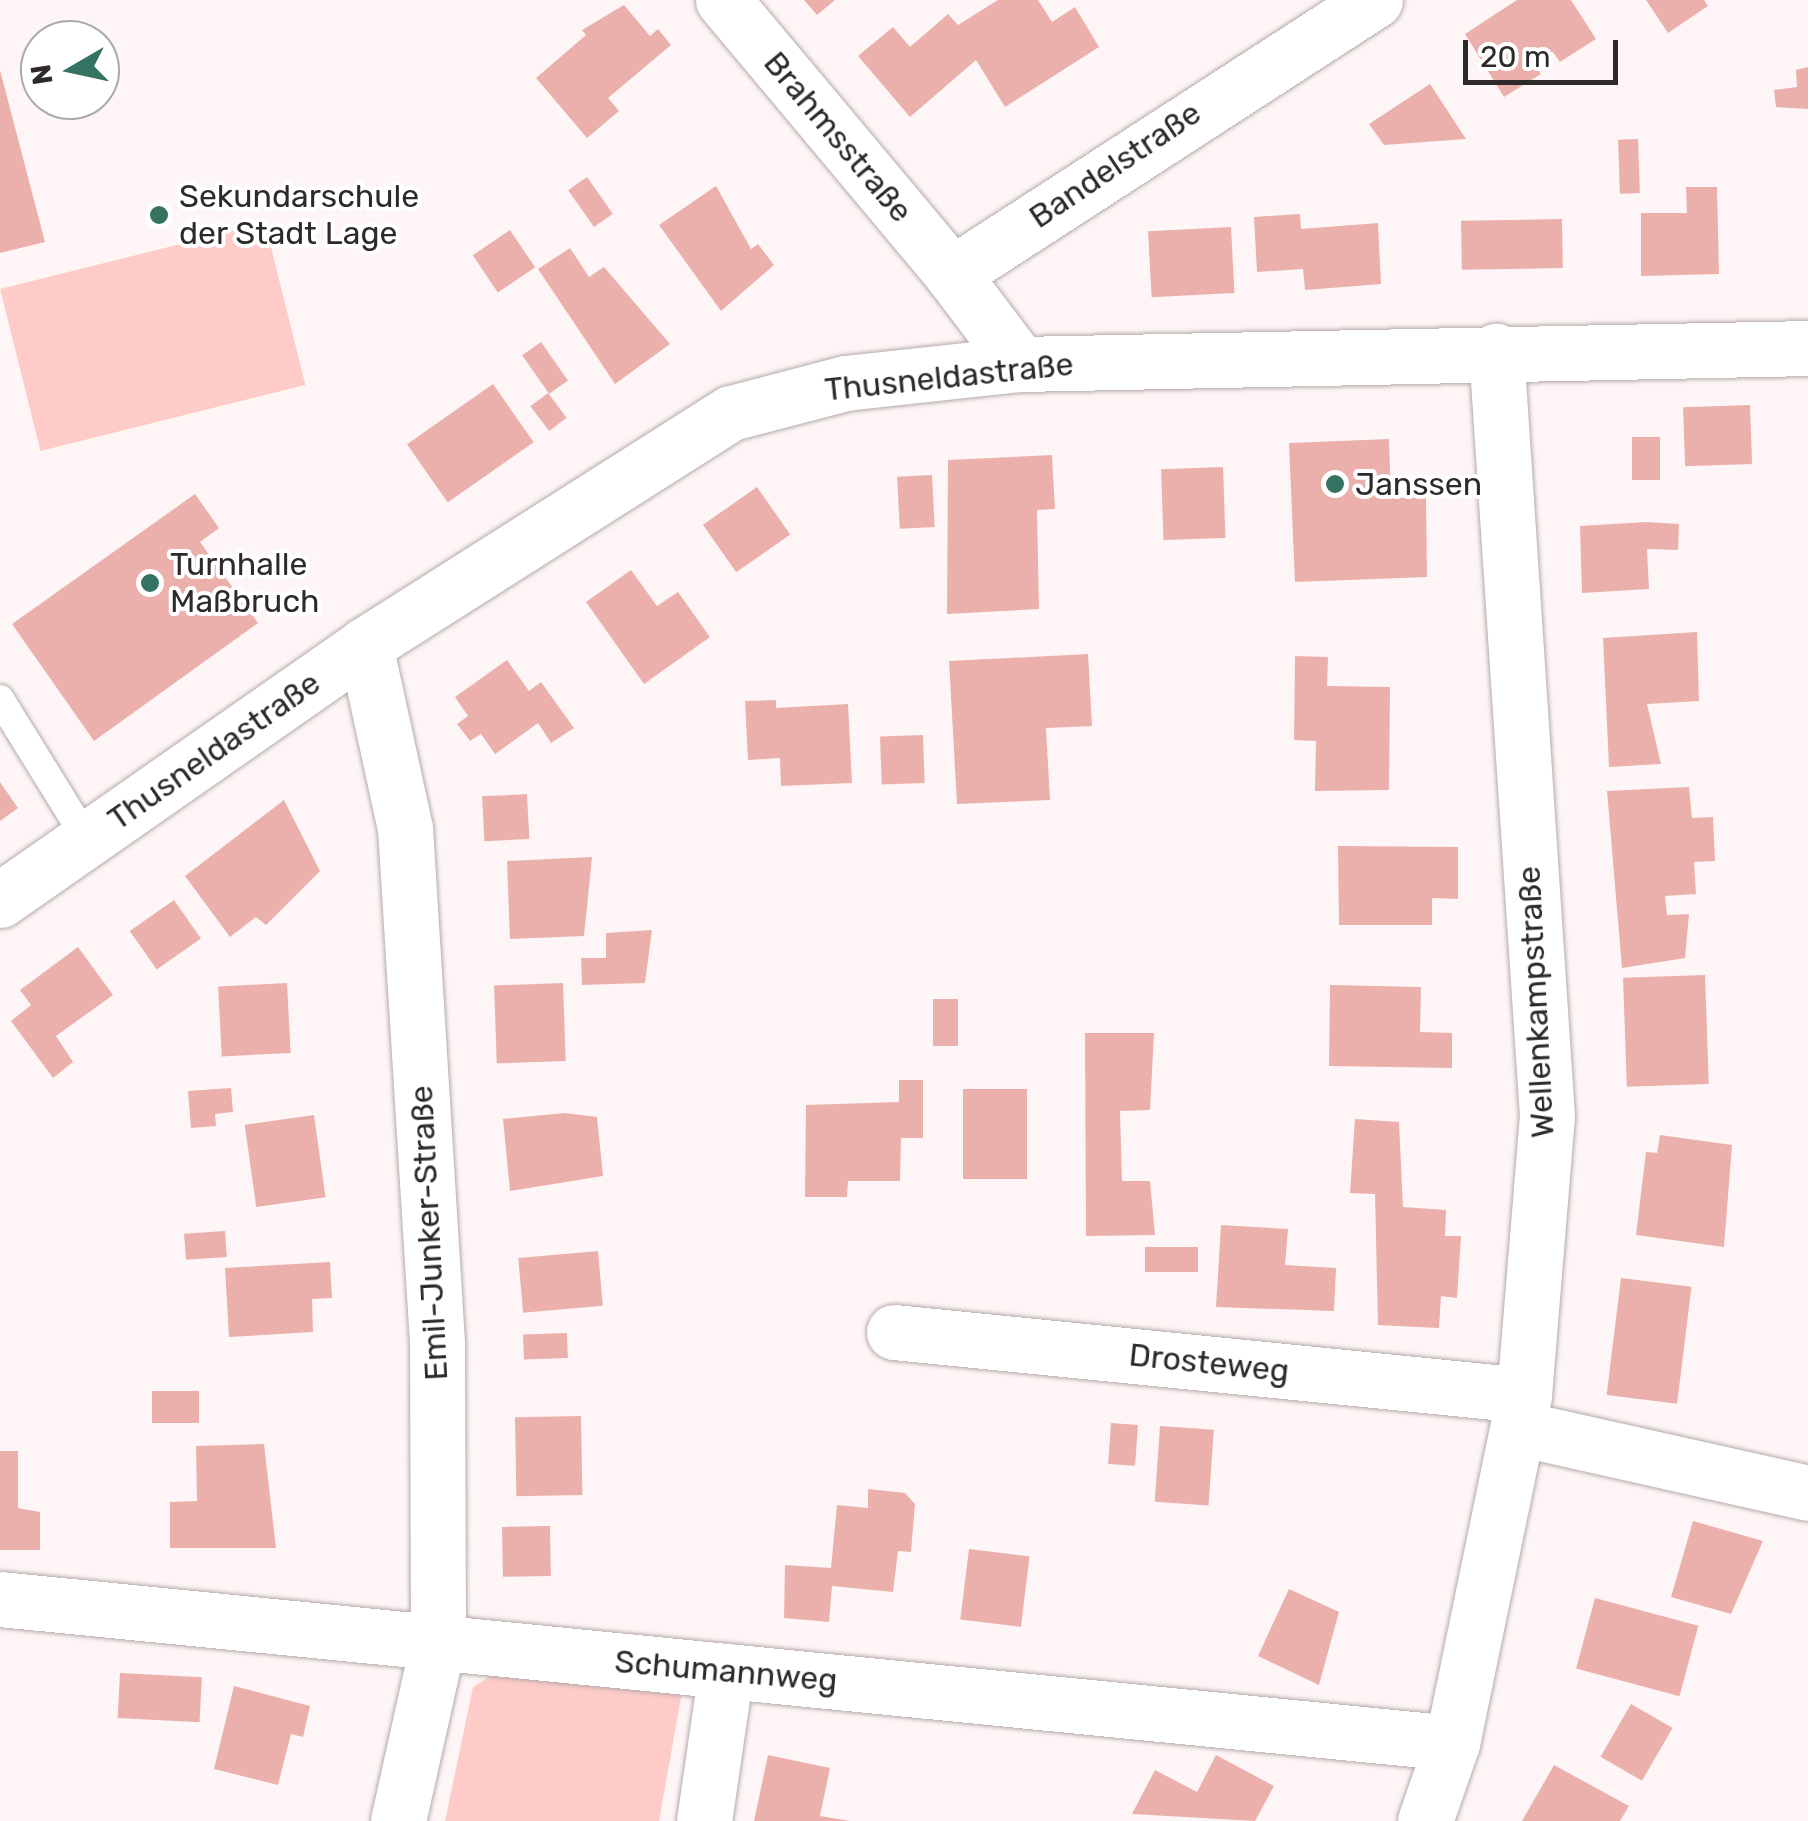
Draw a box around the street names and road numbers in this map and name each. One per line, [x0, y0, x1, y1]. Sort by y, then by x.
street label: Brahmsstraße [756, 44, 920, 230]
street label: Bandelstraße [1022, 94, 1208, 236]
street label: Thusneldastraße [823, 345, 1075, 409]
street label: Thusneldastraße [101, 664, 327, 838]
street label: Wellenkampstraße [1510, 865, 1562, 1139]
street label: Emil-Junker-Straße [402, 1084, 456, 1382]
street label: Drosteweg [1127, 1336, 1291, 1390]
street label: Schumannweg [613, 1642, 839, 1700]

